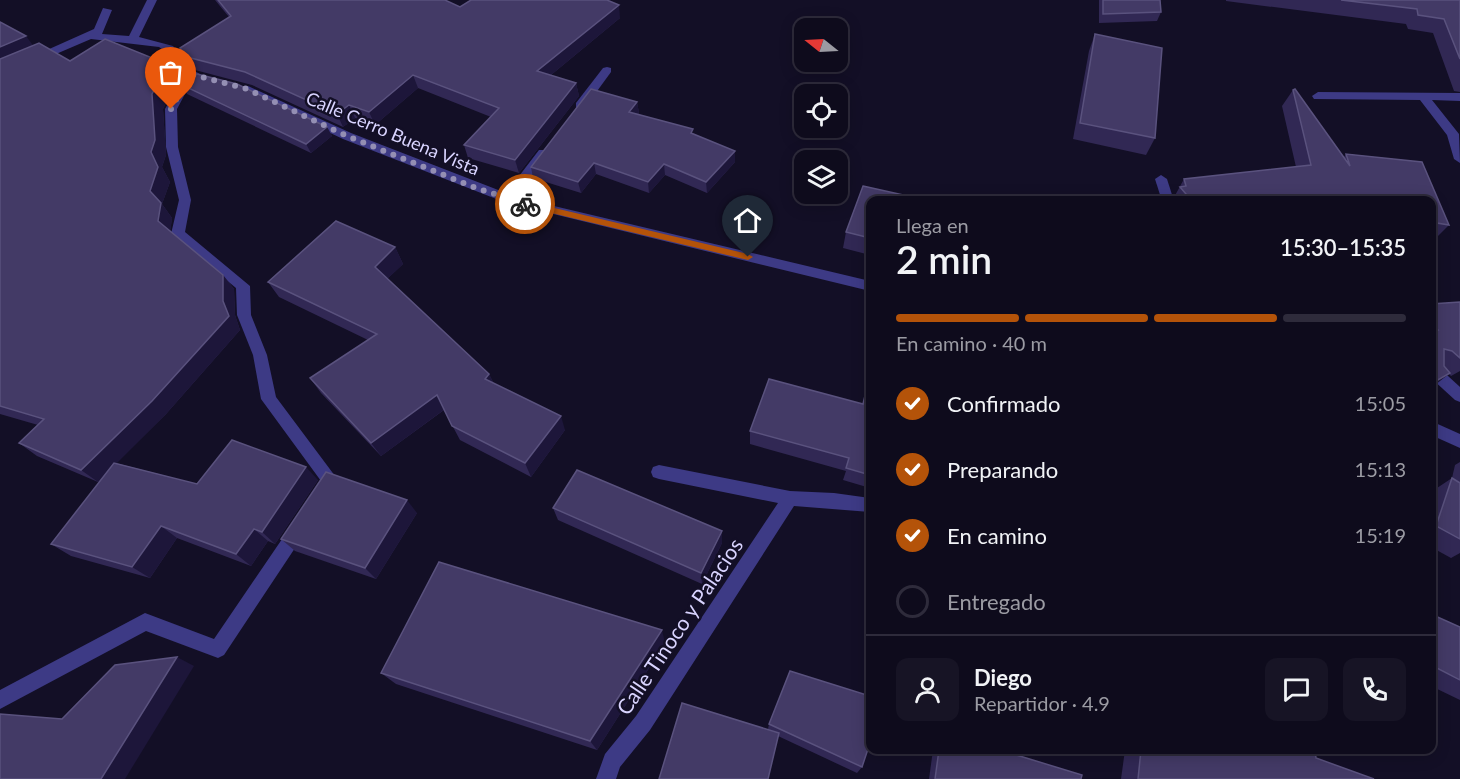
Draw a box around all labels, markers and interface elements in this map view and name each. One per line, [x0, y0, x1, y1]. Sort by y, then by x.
north arrow [794, 18, 848, 72]
map controls [794, 18, 848, 204]
pin [145, 47, 196, 109]
icon: bag [154, 56, 187, 89]
button: locate [794, 84, 848, 138]
street label: Calle Cerro Buena Vista [303, 87, 483, 179]
button: layers [794, 150, 848, 204]
courier [495, 174, 555, 234]
icon: bike [509, 188, 542, 221]
pin [722, 195, 773, 257]
icon: home [731, 204, 764, 237]
text: Llega en [896, 213, 969, 237]
text: 15:30–15:35 [1280, 234, 1406, 261]
text: 2 min [896, 236, 992, 282]
text: En camino · 40 m [896, 331, 1047, 355]
icon: check [896, 387, 929, 420]
text: Confirmado [947, 390, 1060, 417]
text: 15:05 [1355, 391, 1406, 415]
icon: check [896, 453, 929, 486]
text: Preparando [947, 456, 1058, 483]
text: 15:13 [1355, 457, 1406, 481]
icon: check [896, 519, 929, 552]
text: En camino [947, 522, 1047, 549]
text: 15:19 [1355, 523, 1406, 547]
street label: Calle Tinoco y Palacios [611, 533, 747, 719]
text: Entregado [947, 588, 1046, 615]
button: person [896, 658, 959, 721]
button: chat [1265, 658, 1328, 721]
button: phone [1343, 658, 1406, 721]
text: Diego [974, 664, 1032, 691]
text: Repartidor · 4.9 [974, 691, 1110, 715]

